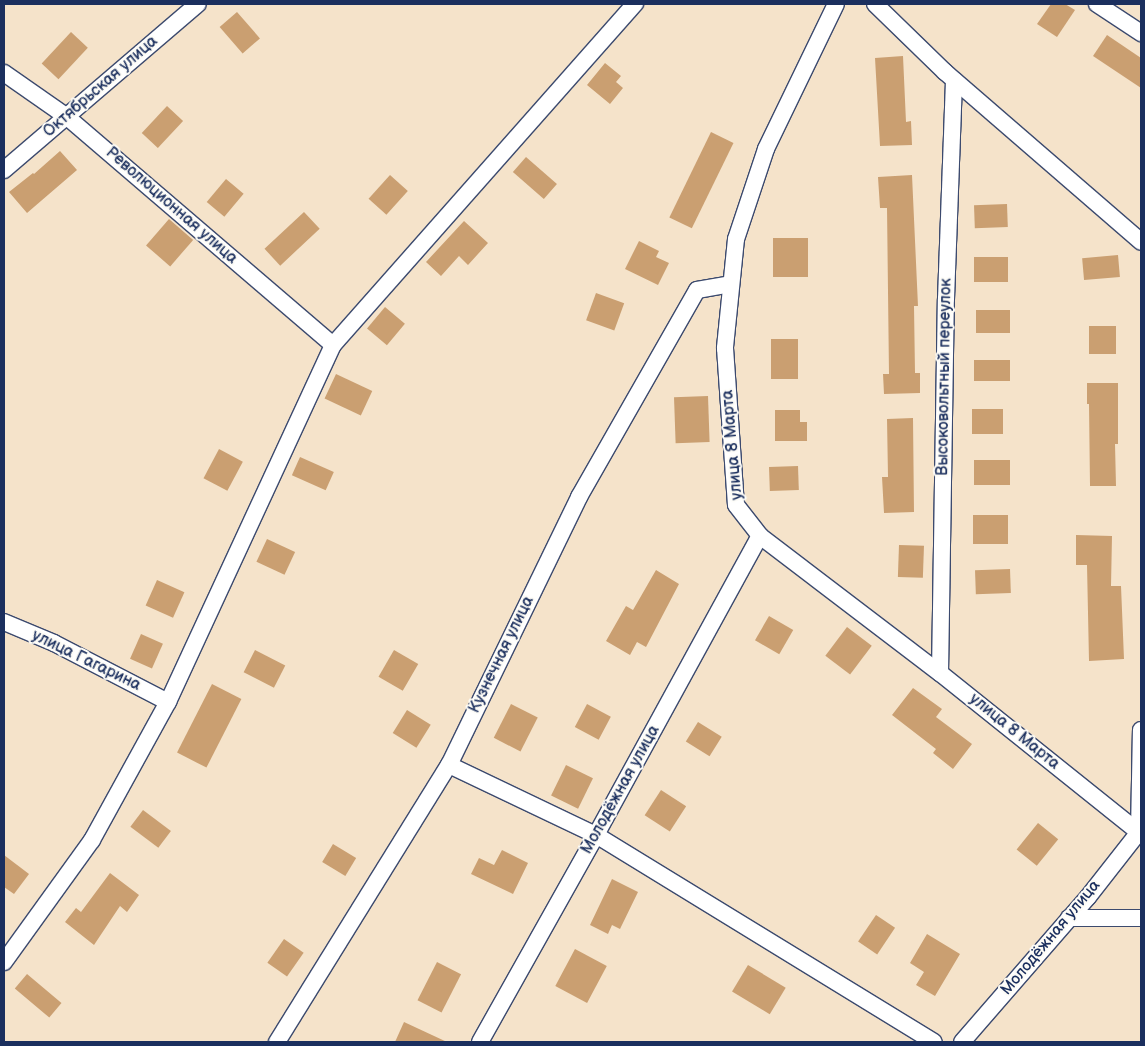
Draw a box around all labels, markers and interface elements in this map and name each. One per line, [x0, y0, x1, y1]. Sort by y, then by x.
street label: Октябрьская улица [40, 32, 162, 142]
street label: Революционная улица [101, 144, 241, 268]
street label: Высоковольтный переулок [934, 278, 956, 476]
street label: улица 8 Марта [719, 389, 747, 501]
street label: Кузнечная улица [465, 593, 539, 717]
street label: улица Гагарина [28, 626, 144, 696]
street label: улица 8 Марта [965, 690, 1063, 774]
street label: Молодёжная улица [578, 722, 664, 858]
street label: Молодёжная улица [997, 877, 1105, 999]

